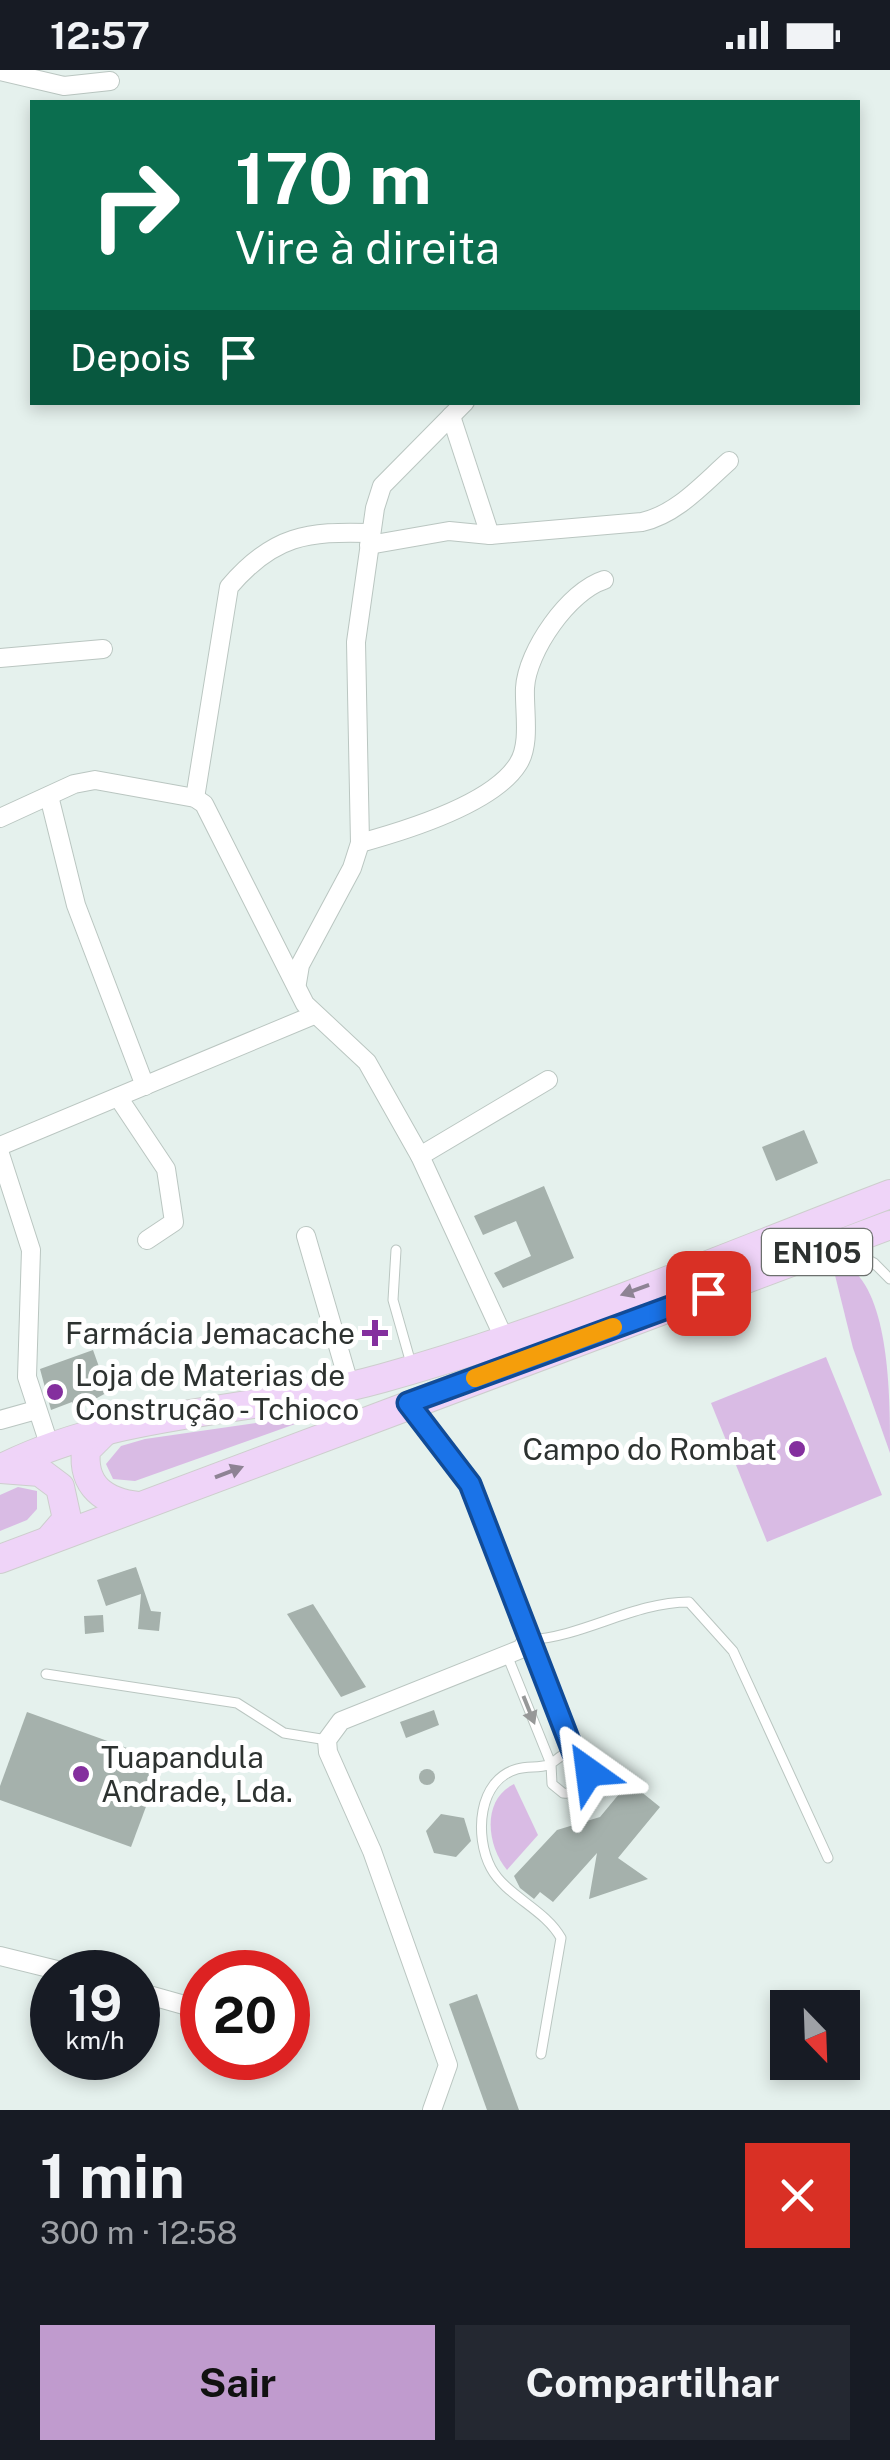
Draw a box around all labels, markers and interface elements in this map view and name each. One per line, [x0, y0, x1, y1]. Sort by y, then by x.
text: 12:57 [50, 13, 150, 58]
text: 170 m [235, 137, 432, 220]
icon: right [70, 140, 200, 270]
text: Vire à direita [235, 221, 500, 274]
icon: arrive [211, 330, 266, 385]
text: Depois [70, 335, 191, 380]
road number: EN105 [762, 1229, 872, 1275]
pin [666, 1251, 751, 1336]
icon: arrive [681, 1266, 736, 1321]
one-way arrow [619, 1283, 649, 1298]
place label: Farmácia Jemacache [65, 1315, 355, 1351]
marker: Farmácia Jemacache [364, 1322, 386, 1344]
place label: Loja de Materias de Construção - Tchioco [75, 1357, 359, 1427]
marker: Loja de Materias de Construção - Tchioco [44, 1381, 66, 1403]
place label: Campo do Rombat [523, 1431, 777, 1467]
marker: Campo do Rombat [786, 1438, 808, 1460]
one-way arrow [214, 1463, 244, 1479]
one-way arrow [521, 1695, 537, 1725]
position arrow [537, 1720, 641, 1824]
place label: Tuapandula Andrade, Lda. [101, 1739, 293, 1809]
marker: Tuapandula Andrade, Lda. [70, 1763, 92, 1785]
speed limit sign: 20 [180, 1950, 310, 2080]
text: 19 [68, 1973, 122, 2032]
north arrow [770, 1990, 860, 2080]
map controls [770, 1990, 860, 2080]
text: km/h [66, 2025, 124, 2055]
text: 1 min [40, 2141, 185, 2212]
button: close [745, 2143, 850, 2248]
text: 300 m · 12:58 [40, 2214, 238, 2251]
button: Sair [40, 2325, 435, 2440]
button: Compartilhar [455, 2325, 850, 2440]

